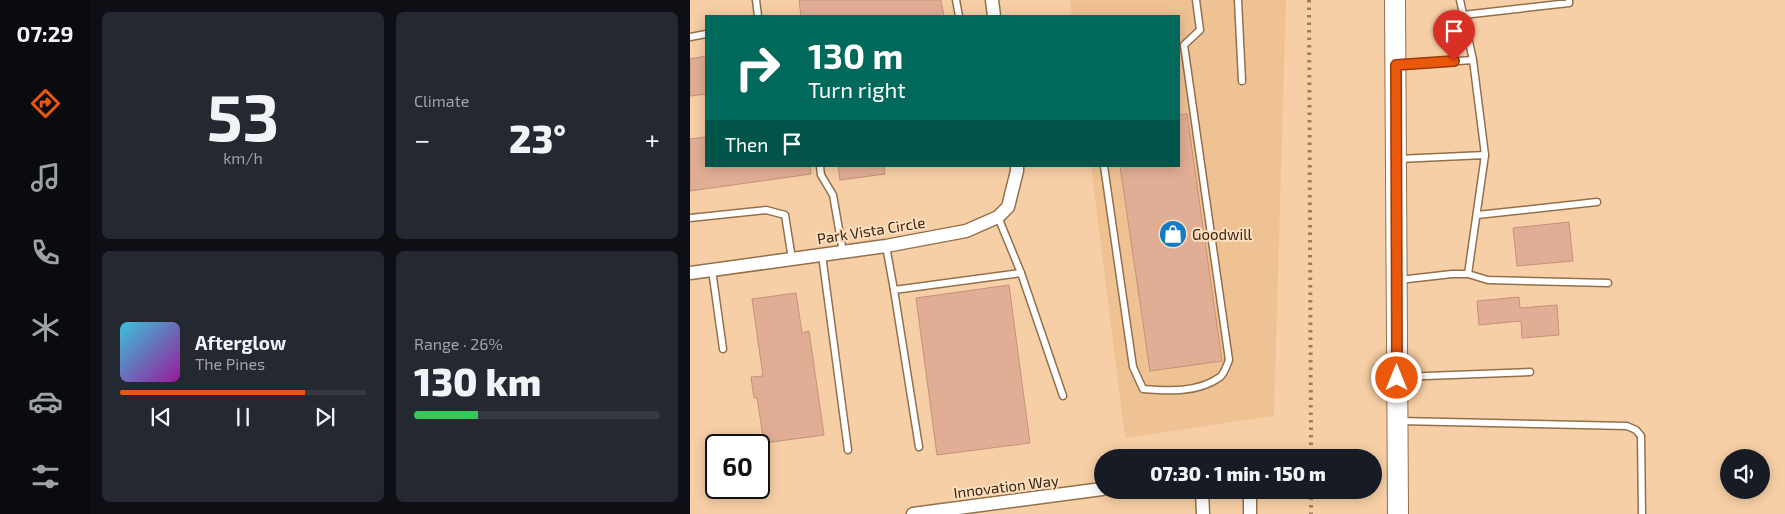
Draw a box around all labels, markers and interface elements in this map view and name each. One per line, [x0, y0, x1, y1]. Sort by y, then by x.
pin [1433, 10, 1475, 61]
icon: arrive [1440, 17, 1468, 45]
text: 07:29 [17, 20, 73, 46]
text: 130 m [808, 34, 903, 76]
icon: right [725, 35, 790, 100]
text: 53 [207, 76, 279, 154]
text: Turn right [808, 76, 906, 102]
icon: directions [28, 86, 63, 121]
text: Climate [414, 91, 469, 110]
text: 23° [509, 115, 566, 161]
text: − [414, 122, 430, 156]
text: + [645, 122, 660, 156]
icon: arrive [778, 130, 806, 158]
text: Then [725, 133, 768, 156]
text: km/h [223, 148, 263, 167]
icon: music [28, 160, 63, 195]
street label: Park Vista Circle [816, 213, 926, 247]
shop icon: Goodwill [1158, 219, 1188, 249]
place label: Goodwill [1192, 225, 1253, 243]
icon: phone [28, 235, 63, 270]
icon: climate [28, 310, 63, 345]
text: Afterglow [195, 331, 286, 354]
text: Range · 26% [414, 334, 503, 353]
position arrow [1370, 351, 1422, 403]
text: The Pines [195, 354, 265, 373]
text: 130 km [414, 358, 541, 404]
icon: car [28, 384, 63, 419]
icon: previous [147, 403, 175, 431]
icon: pause [229, 403, 257, 431]
icon: next [311, 403, 339, 431]
speed limit sign: 60 [705, 434, 770, 499]
map controls [1720, 449, 1770, 499]
button: sound [1720, 449, 1770, 499]
icon: filters [28, 459, 63, 494]
text: 07:30 · 1 min · 150 m [1150, 462, 1326, 485]
street label: Innovation Way [952, 471, 1060, 501]

